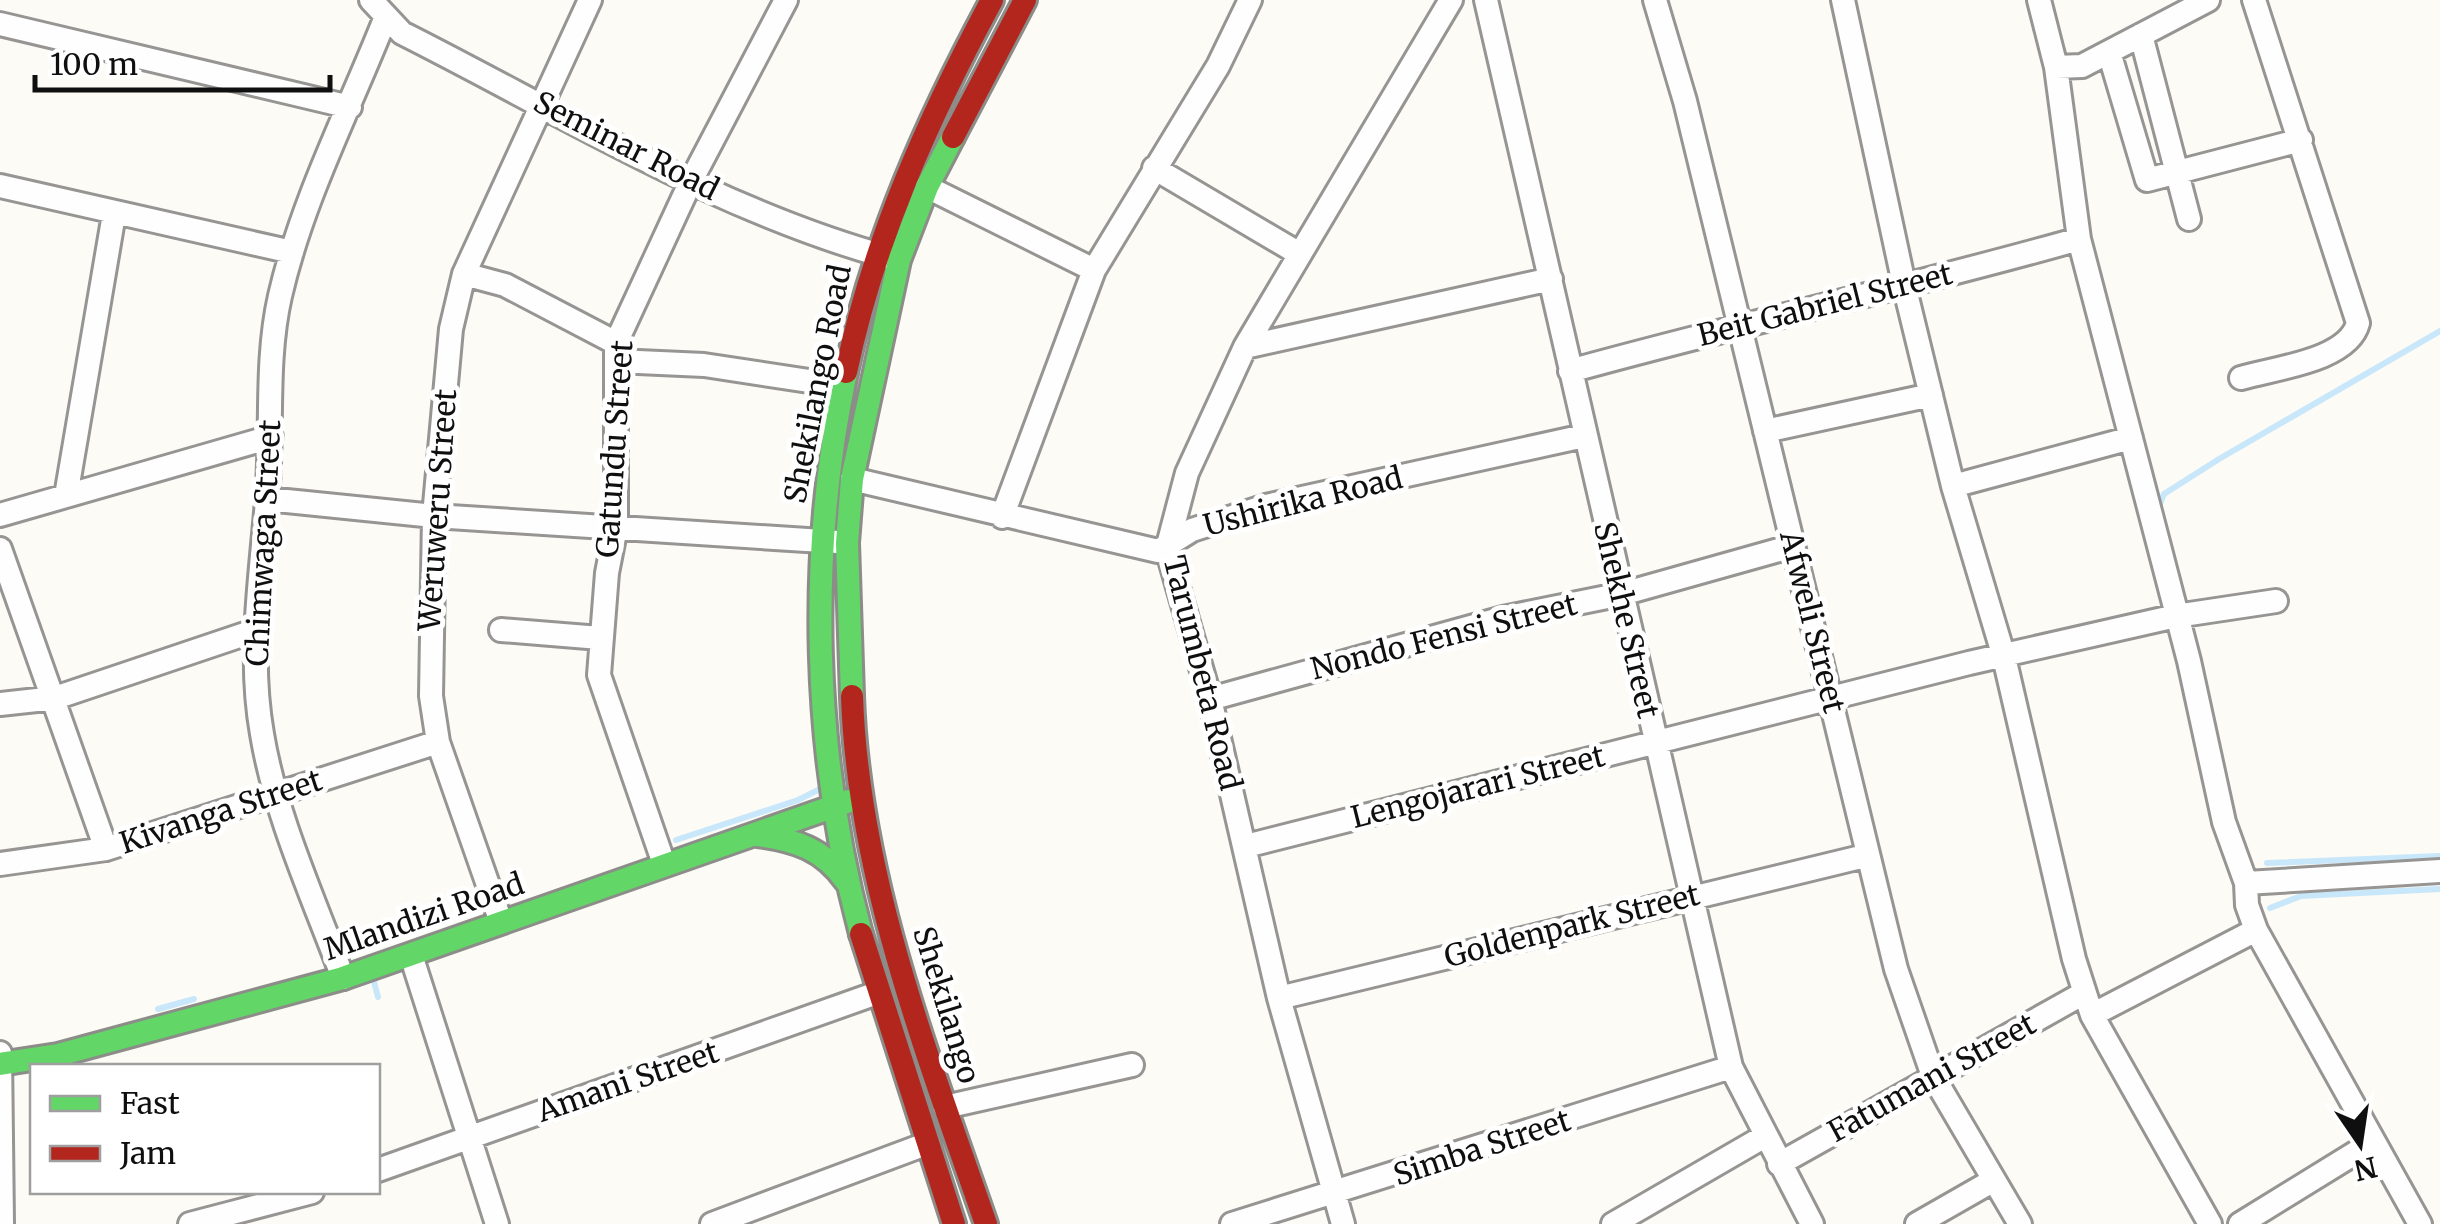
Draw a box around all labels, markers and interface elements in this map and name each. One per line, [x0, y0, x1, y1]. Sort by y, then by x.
scale bar [35, 30, 330, 92]
text: 100 m [50, 45, 138, 83]
street label: Seminar Road [527, 82, 725, 208]
street label: Beit Gabriel Street [1693, 254, 1956, 354]
street label: Shekilango Road [775, 261, 859, 506]
street label: Gatundu Street [587, 339, 641, 559]
street label: Weruweru Street [410, 387, 464, 633]
street label: Chimwaga Street [238, 419, 288, 667]
street label: Ushirika Road [1199, 458, 1406, 544]
street label: Shekhe Street [1586, 518, 1668, 722]
street label: Afweli Street [1772, 526, 1854, 717]
street label: Tarumbeta Road [1155, 551, 1250, 794]
street label: Nondo Fensi Street [1307, 584, 1581, 687]
street label: Lengojarari Street [1347, 736, 1609, 836]
street label: Kivanga Street [115, 760, 327, 862]
street label: Mlandizi Road [319, 864, 529, 968]
street label: Goldenpark Street [1440, 875, 1704, 975]
street label: Shekilango [905, 922, 989, 1088]
street label: Fatumani Street [1821, 1004, 2042, 1150]
street label: Amani Street [531, 1032, 724, 1130]
legend [30, 1064, 380, 1194]
text: Fast [120, 1084, 180, 1122]
north arrow [2310, 1094, 2410, 1194]
street label: Simba Street [1388, 1100, 1575, 1194]
text: Jam [119, 1134, 176, 1172]
text: N [2351, 1148, 2380, 1188]

